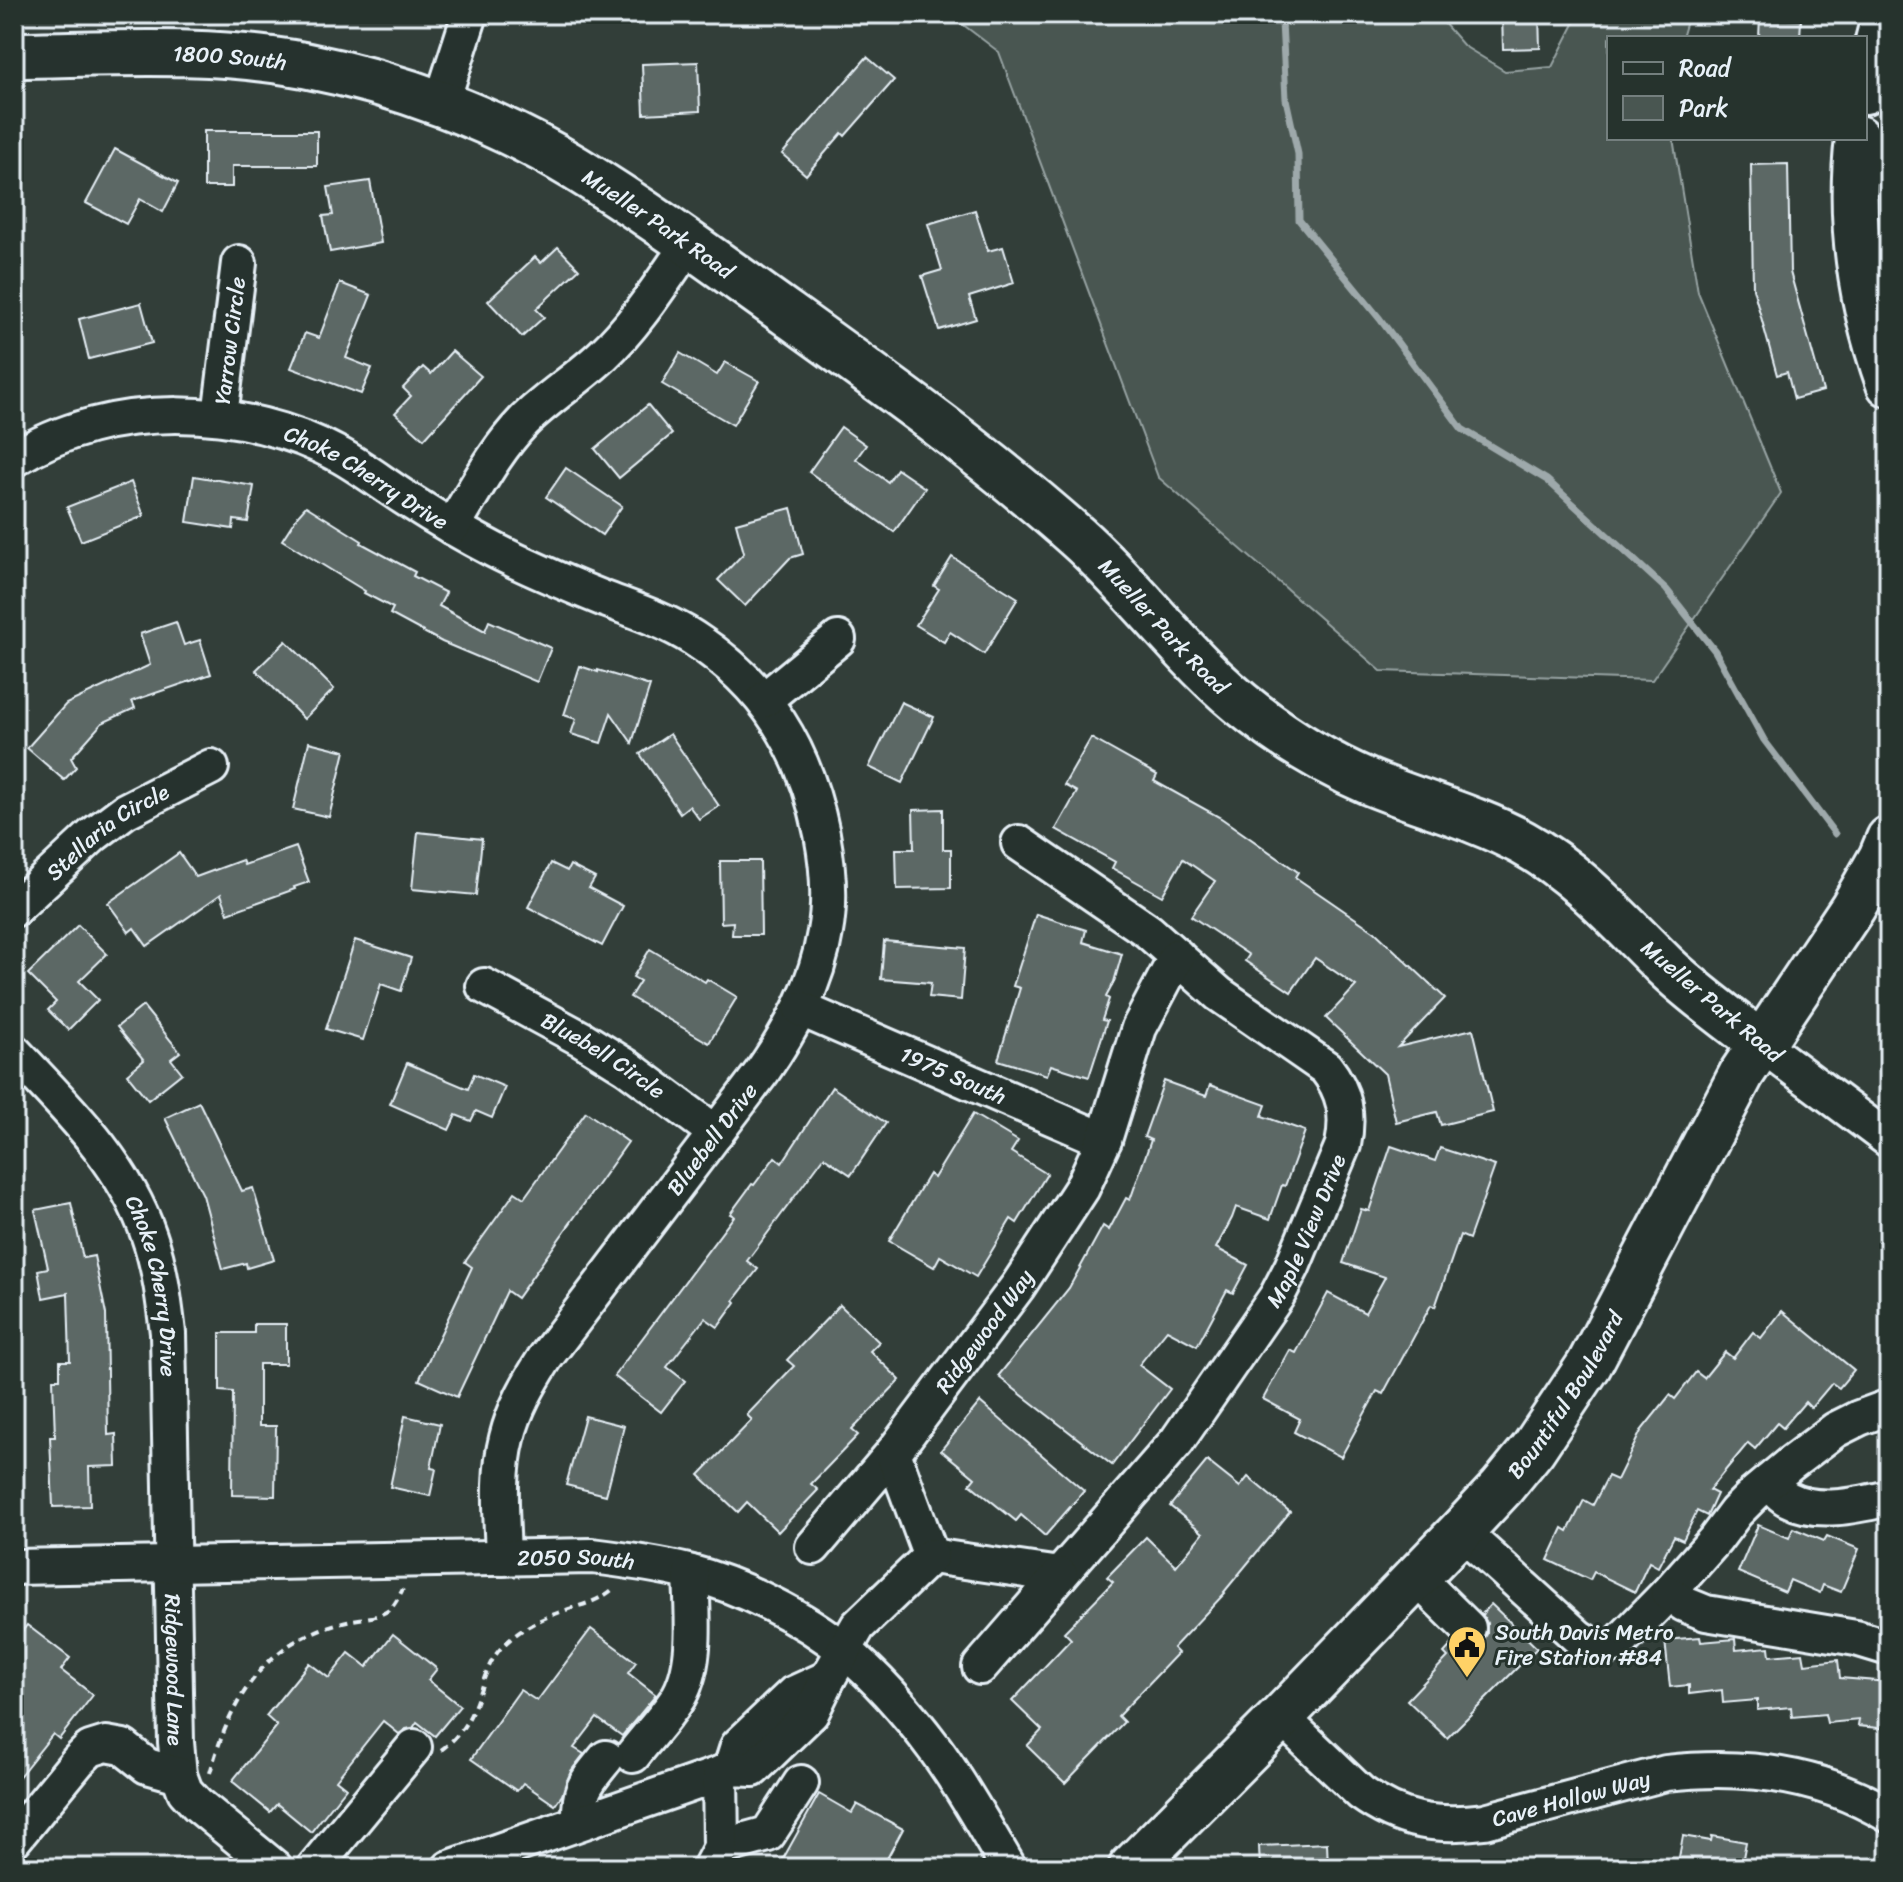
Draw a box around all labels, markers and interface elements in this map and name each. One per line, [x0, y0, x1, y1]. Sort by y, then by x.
street label: 1800 South [172, 34, 290, 81]
legend [1607, 36, 1867, 140]
text: Road [1679, 47, 1733, 89]
text: Park [1679, 87, 1728, 129]
street label: Mueller Park Road [574, 157, 744, 290]
street label: Yarrow Circle [202, 274, 257, 407]
street label: Choke Cherry Drive [279, 414, 456, 540]
street label: Mueller Park Road [1089, 548, 1239, 705]
street label: Stellaria Circle [36, 772, 176, 890]
street label: Mueller Park Road [1632, 929, 1793, 1074]
street label: Bluebell Circle [534, 1001, 674, 1109]
street label: 1975 South [894, 1035, 1013, 1115]
street label: Bluebell Drive [656, 1074, 768, 1204]
street label: Maple View Drive [1255, 1147, 1357, 1316]
street label: Choke Cherry Drive [114, 1188, 188, 1377]
street label: Ridgewood Way [924, 1260, 1044, 1402]
street label: Bountiful Boulevard [1496, 1302, 1634, 1488]
street label: 2050 South [517, 1536, 637, 1581]
street label: Ridgewood Lane [154, 1593, 196, 1746]
place label: South Davis Metro Fire Station #84 [1495, 1613, 1674, 1677]
public building icon: South Davis Metro Fire Station #84 [1446, 1624, 1488, 1679]
street label: Cave Hollow Way [1487, 1758, 1655, 1838]

